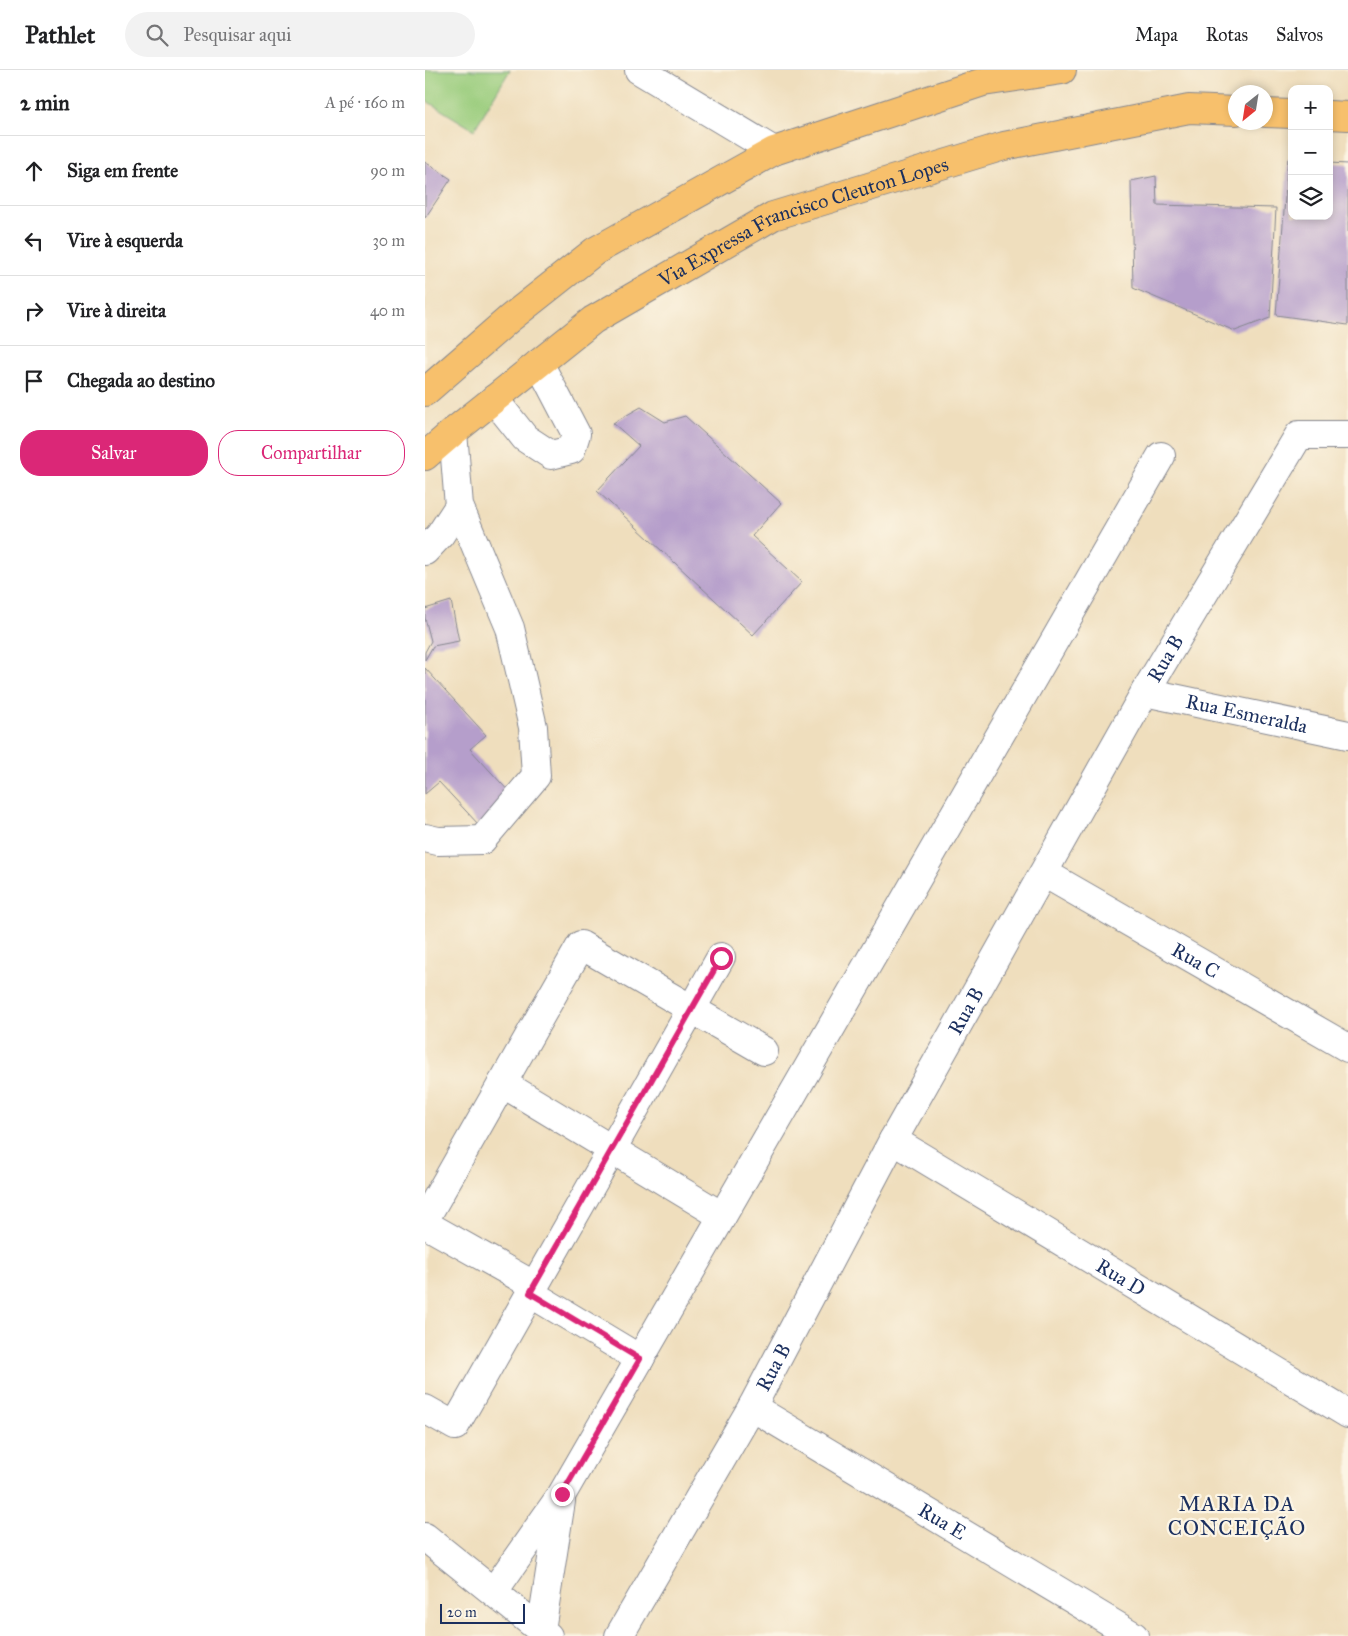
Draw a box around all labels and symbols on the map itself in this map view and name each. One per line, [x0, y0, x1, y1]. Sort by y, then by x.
north arrow [1228, 85, 1273, 130]
street label: Via Expressa Francisco Cleuton Lopes [653, 152, 951, 292]
street label: Rua B [1142, 631, 1188, 686]
street label: Rua Esmeralda [1184, 689, 1310, 738]
street label: Rua C [1168, 937, 1224, 983]
route start [710, 947, 733, 970]
street label: Rua B [943, 983, 989, 1039]
street label: Rua D [1092, 1253, 1150, 1301]
street label: Rua B [751, 1339, 796, 1395]
route end [551, 1483, 574, 1506]
district label: MARIA DA CONCEIÇÃO [1168, 1491, 1306, 1541]
street label: Rua E [914, 1498, 971, 1545]
scale bar [440, 1601, 525, 1624]

